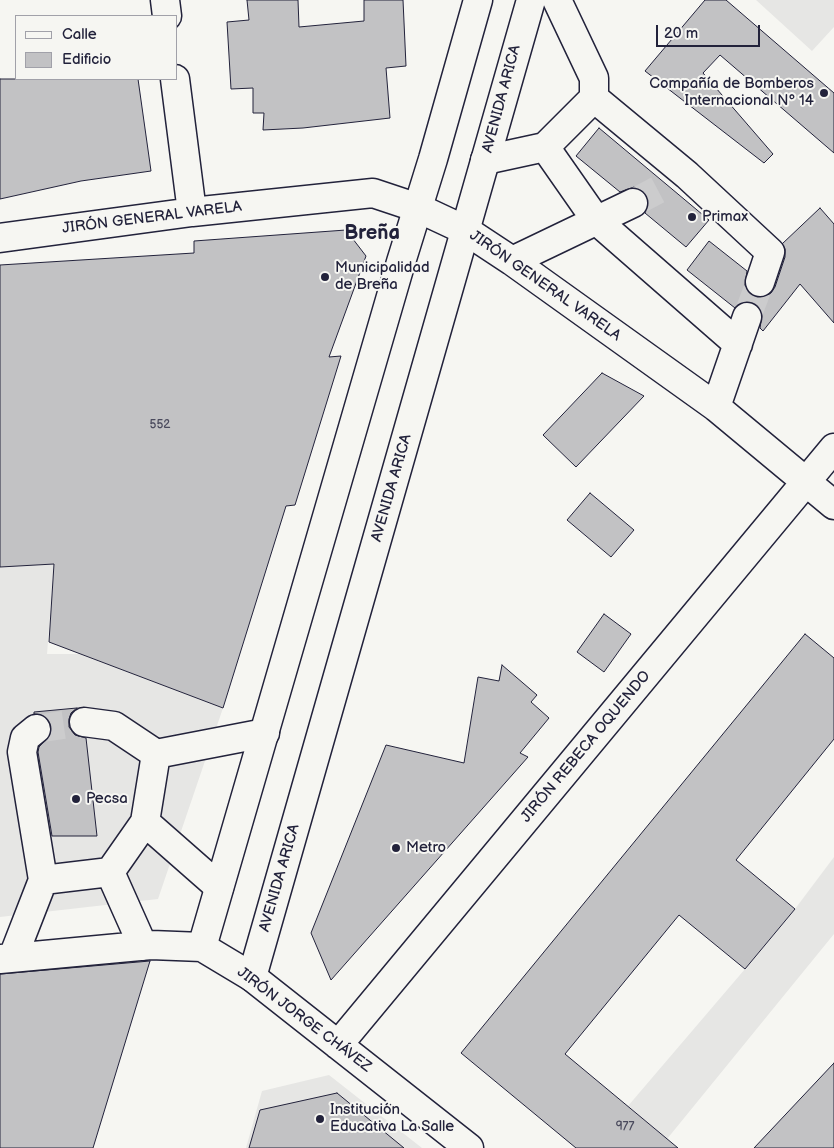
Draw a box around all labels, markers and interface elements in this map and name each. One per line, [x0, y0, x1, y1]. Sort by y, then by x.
legend [15, 15, 178, 80]
scale bar [659, 15, 763, 47]
text: 20 m [664, 24, 698, 43]
text: Calle [62, 25, 97, 44]
street label: AVENIDA ARICA [479, 43, 525, 155]
text: Edificio [62, 50, 111, 69]
place label: Compañía de Bomberos Internacional Nº 14 [649, 75, 814, 110]
marker: Compañía de Bomberos Internacional Nº 14 [818, 87, 830, 99]
street label: JIRÓN GENERAL VARELA [61, 198, 243, 238]
place label: Primax [702, 208, 748, 226]
marker: Primax [686, 211, 698, 223]
district label: Breña [344, 222, 400, 246]
street label: JIRÓN GENERAL VARELA [466, 227, 624, 345]
place label: Municipalidad de Breña [335, 259, 429, 294]
marker: Municipalidad de Breña [319, 271, 331, 283]
house number: 552 [150, 418, 170, 432]
street label: AVENIDA ARICA [368, 432, 416, 544]
street label: JIRÓN REBECA OQUENDO [517, 668, 655, 826]
place label: Pecsa [86, 790, 128, 808]
marker: Pecsa [70, 793, 82, 805]
street label: AVENIDA ARICA [256, 822, 304, 934]
place label: Metro [406, 839, 446, 857]
marker: Metro [390, 842, 402, 854]
street label: JIRÓN JORGE CHÁVEZ [233, 964, 375, 1076]
place label: Institución Educativa La Salle [330, 1101, 454, 1136]
marker: Institución Educativa La Salle [314, 1113, 326, 1125]
house number: 977 [616, 1120, 634, 1134]

